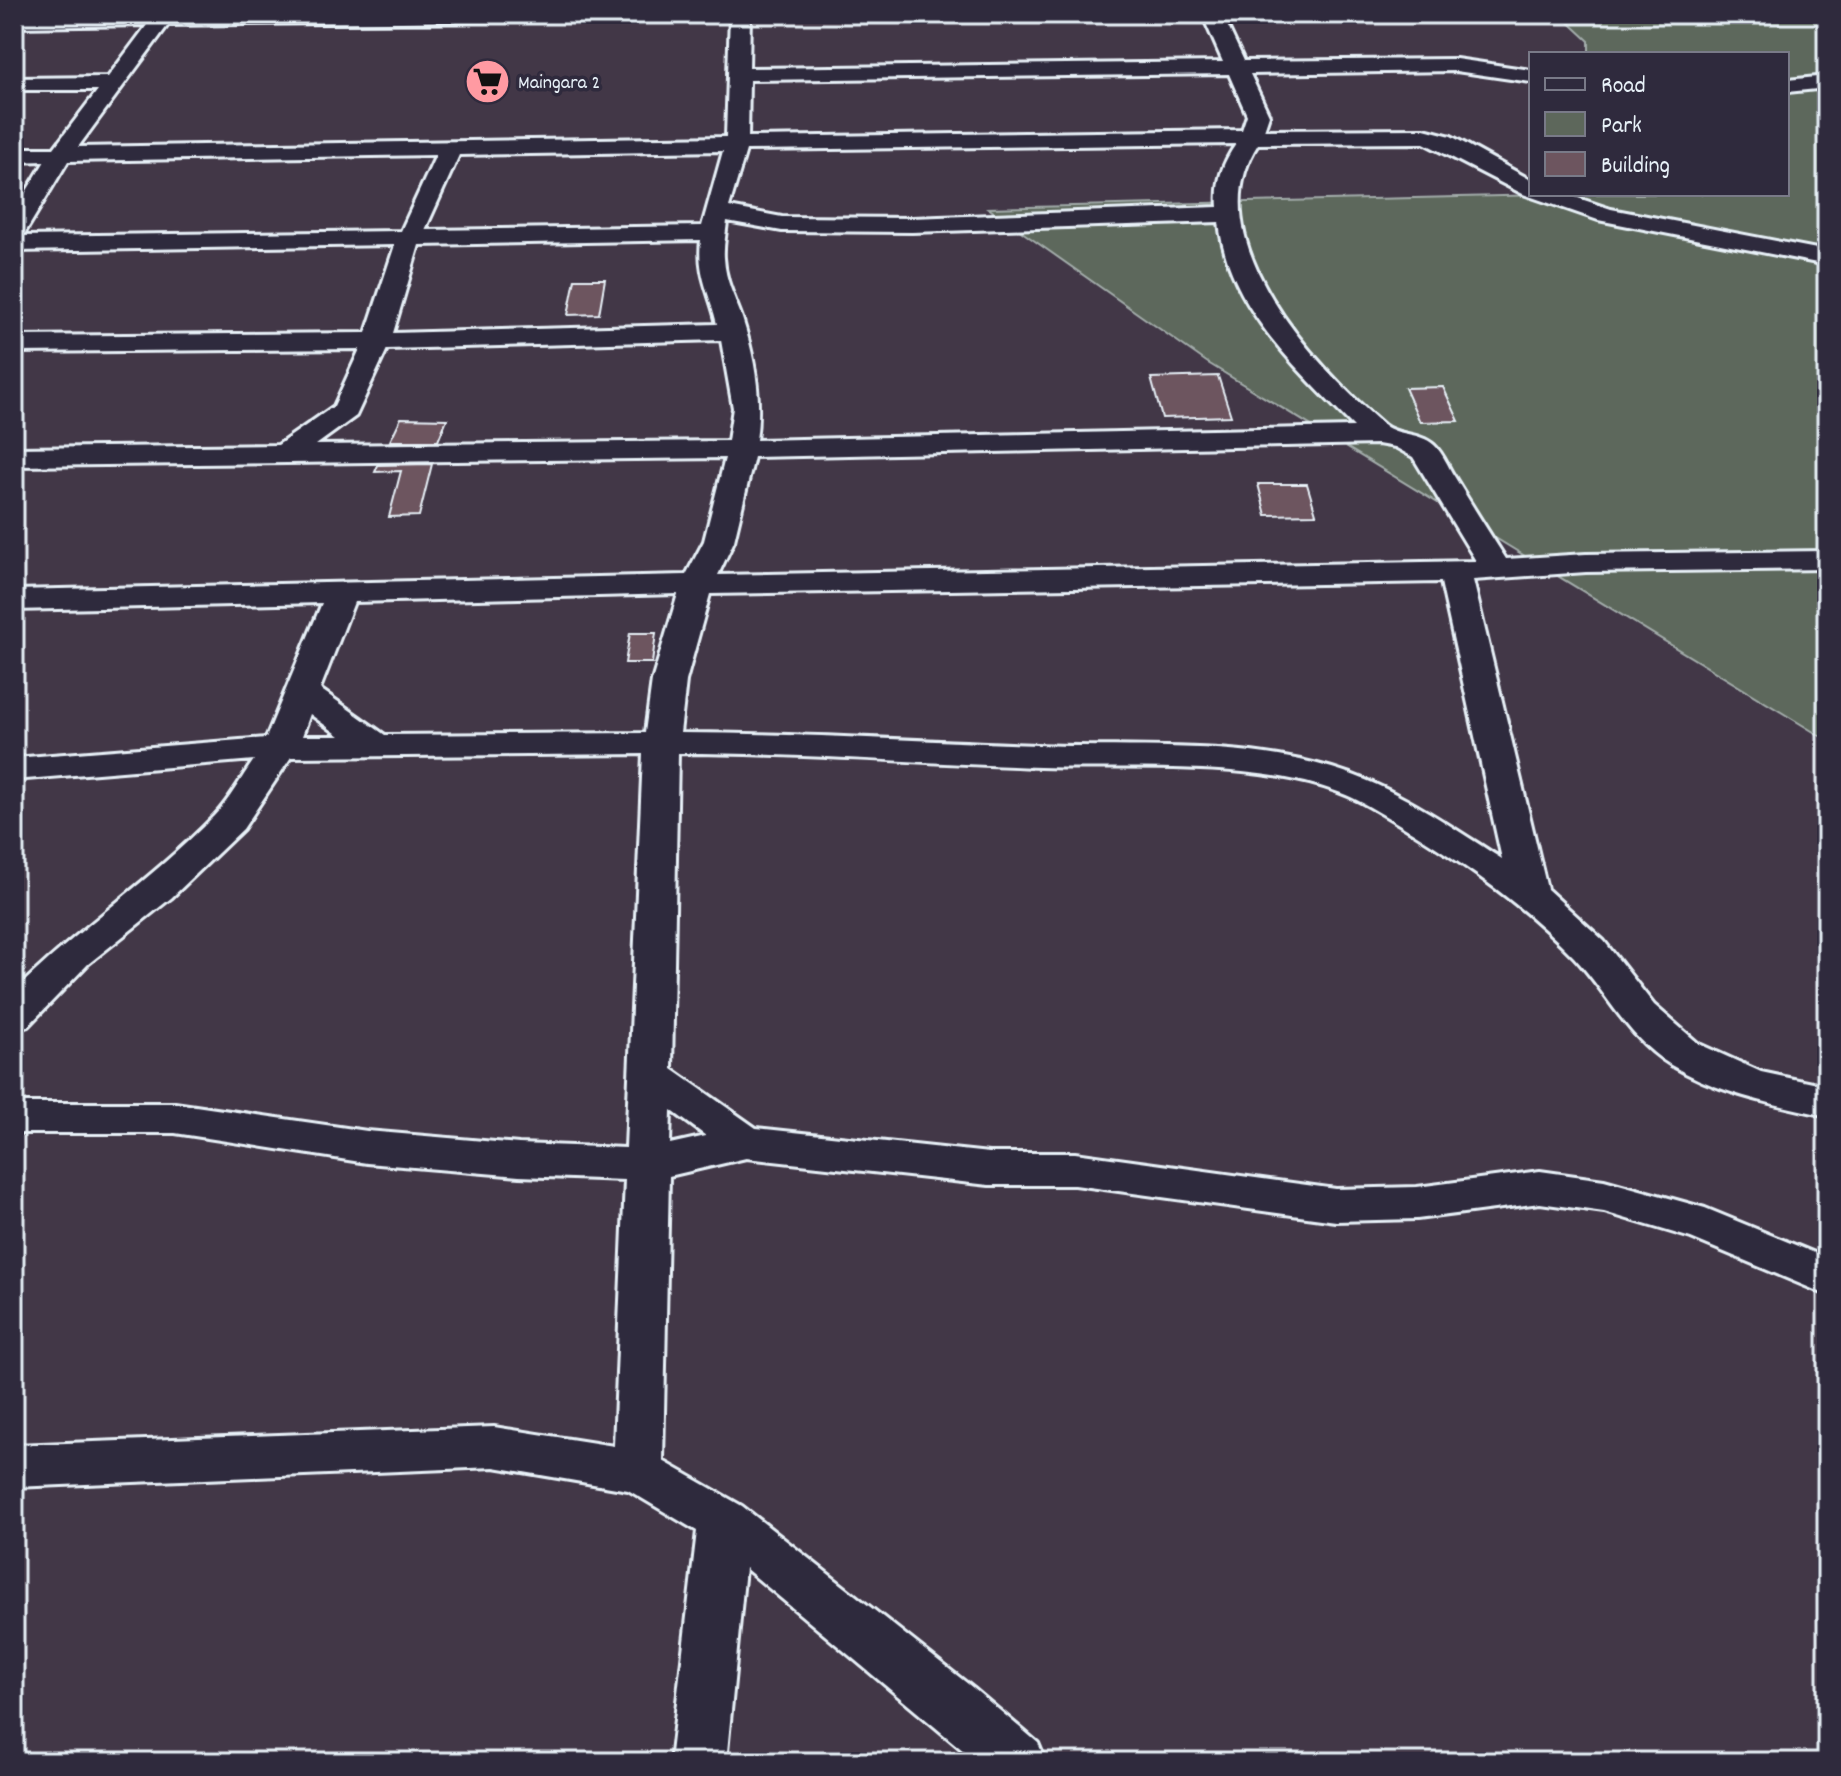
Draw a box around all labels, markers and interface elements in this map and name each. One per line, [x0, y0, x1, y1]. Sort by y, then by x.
legend [1529, 52, 1789, 196]
supermarket icon: Maingara 2 [463, 57, 511, 105]
place label: Maingara 2 [518, 70, 600, 98]
text: Road [1601, 70, 1646, 104]
text: Park [1601, 110, 1642, 144]
text: Building [1601, 150, 1670, 184]

